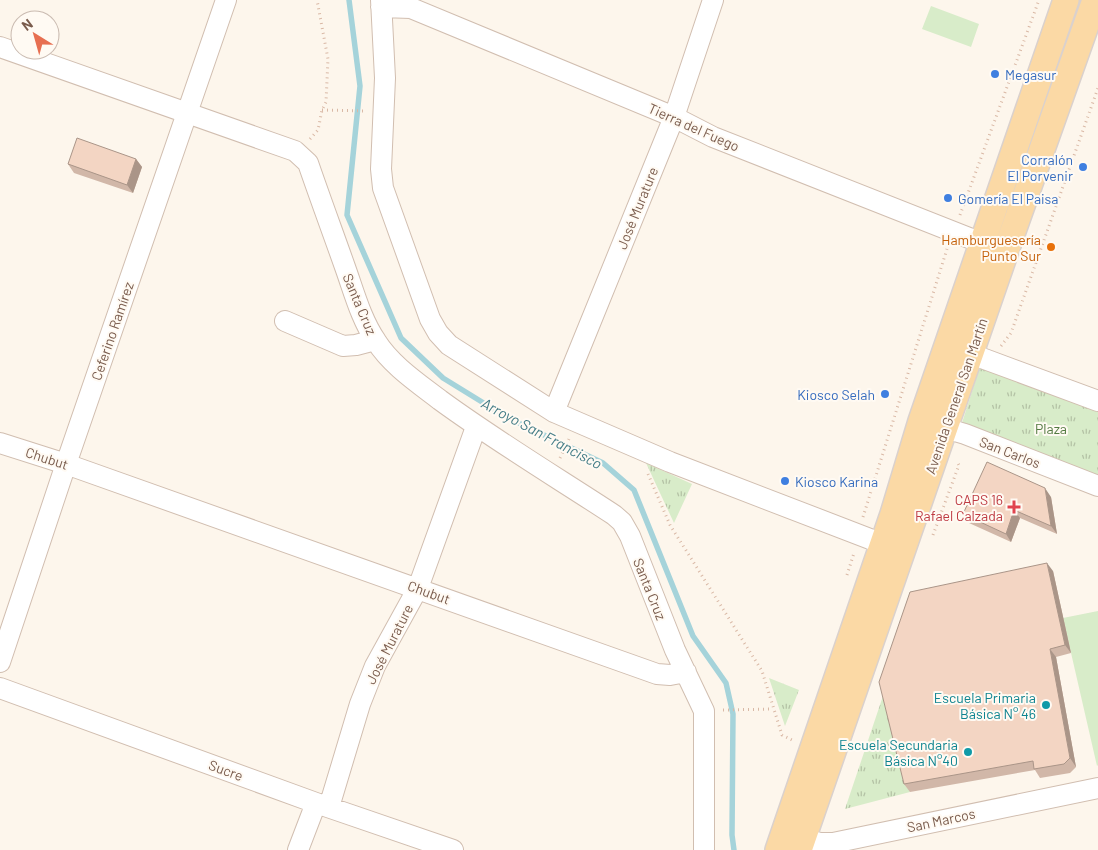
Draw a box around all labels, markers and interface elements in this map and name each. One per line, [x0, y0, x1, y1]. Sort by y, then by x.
north arrow [10, 10, 60, 60]
text: N [18, 15, 36, 34]
place label: Megasur [1005, 66, 1056, 83]
marker: Megasur [989, 68, 1001, 80]
street label: Tierra del Fuego [646, 99, 742, 155]
place label: Corralón El Porvenir [1007, 151, 1073, 184]
marker: Corralón El Porvenir [1077, 161, 1089, 173]
street label: José Murature [613, 164, 661, 252]
place label: Gomería El Paisa [958, 190, 1059, 207]
marker: Gomería El Paisa [942, 192, 954, 204]
place label: Hamburguesería Punto Sur [941, 231, 1041, 264]
marker: Hamburguesería Punto Sur [1045, 241, 1057, 253]
street label: Santa Cruz [339, 271, 381, 337]
street label: Ceferino Ramírez [87, 279, 137, 383]
street label: Avenida General San Martín [921, 316, 991, 476]
place label: Kiosco Selah [797, 386, 875, 403]
marker: Kiosco Selah [879, 388, 891, 400]
water label: Arroyo San Francisco [479, 394, 605, 472]
park label: Plaza [1035, 420, 1067, 437]
street label: San Carlos [977, 433, 1043, 471]
street label: Chubut [24, 443, 70, 473]
place label: Kiosco Karina [795, 473, 878, 490]
marker: Kiosco Karina [779, 475, 791, 487]
place label: CAPS 16 Rafael Calzada [915, 491, 1003, 524]
marker: CAPS 16 Rafael Calzada [1007, 500, 1021, 514]
street label: Santa Cruz [630, 556, 670, 622]
street label: Chubut [406, 577, 452, 607]
street label: José Murature [362, 601, 416, 687]
place label: Escuela Primaria Básica N° 46 [934, 689, 1036, 722]
marker: Escuela Primaria Básica N° 46 [1040, 699, 1052, 711]
place label: Escuela Secundaria Básica N°40 [839, 736, 958, 769]
marker: Escuela Secundaria Básica N°40 [962, 746, 974, 758]
street label: Sucre [206, 756, 246, 784]
street label: San Marcos [905, 804, 977, 836]

